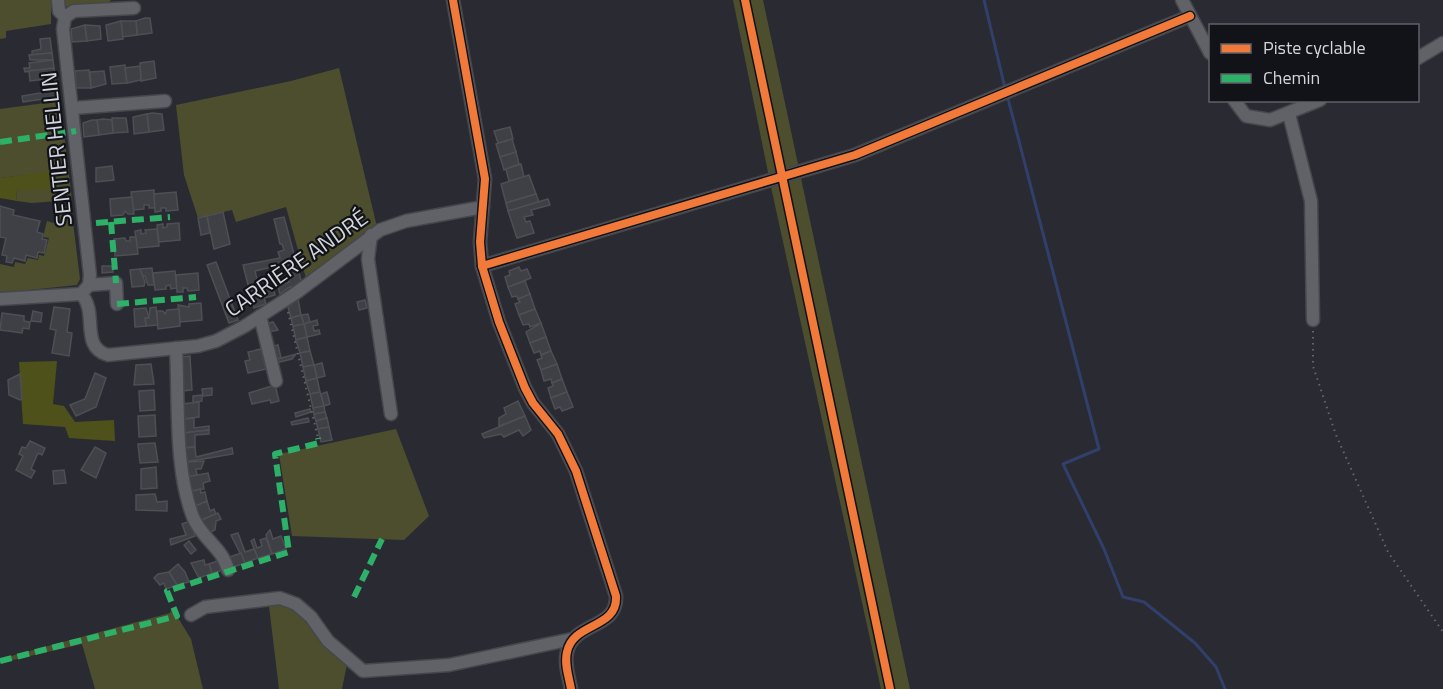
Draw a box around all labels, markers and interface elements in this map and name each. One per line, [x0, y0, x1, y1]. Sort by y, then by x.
legend [1209, 24, 1419, 102]
text: Piste cyclable [1263, 34, 1365, 61]
text: Chemin [1263, 64, 1320, 91]
street label: SENTIER HELLIN [31, 70, 81, 228]
street label: CARRIÈRE ANDRÉ [217, 201, 375, 325]

